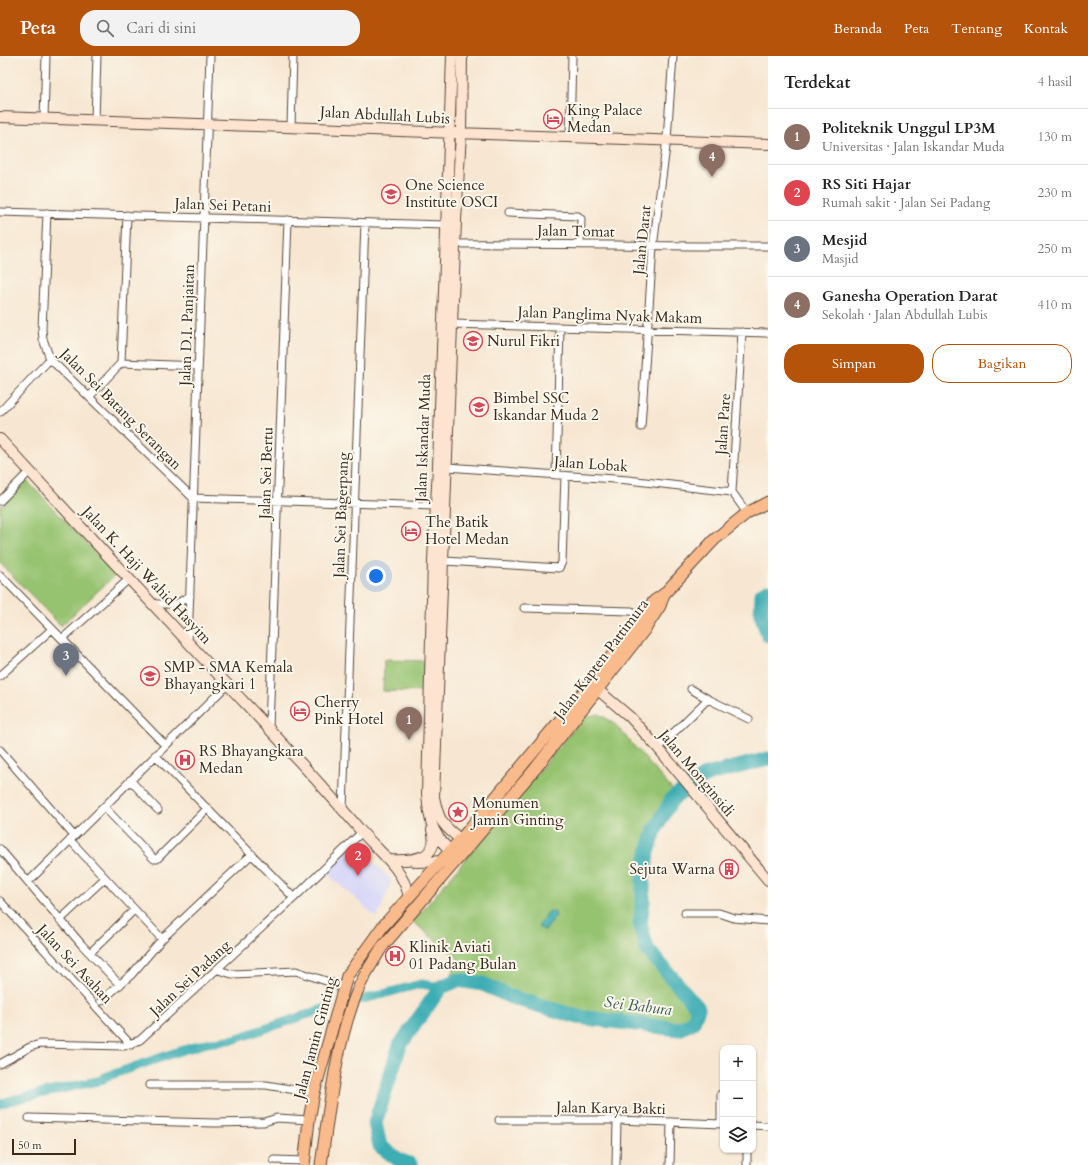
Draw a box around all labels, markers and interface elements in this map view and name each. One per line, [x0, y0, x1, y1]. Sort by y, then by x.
search box [80, 10, 360, 46]
text: Peta [20, 15, 56, 41]
icon: search [94, 17, 116, 39]
text: Cari di sini [126, 18, 196, 38]
text: Beranda [834, 19, 882, 38]
text: Peta [904, 19, 929, 38]
text: Tentang [951, 19, 1002, 38]
text: Kontak [1024, 19, 1068, 38]
text: Terdekat [784, 71, 850, 94]
text: 4 hasil [1038, 73, 1072, 91]
place label: King Palace Medan [567, 100, 643, 137]
street label: Jalan Abdullah Lubis [317, 101, 451, 128]
hotel icon: King Palace Medan [542, 108, 564, 130]
text: Politeknik Unggul LP3M [822, 118, 996, 138]
text: 1 [794, 128, 800, 146]
text: 130 m [1038, 128, 1072, 146]
text: Universitas · Jalan Iskandar Muda [822, 138, 1005, 156]
pin: 4 [699, 144, 725, 177]
text: RS Siti Hajar [822, 174, 911, 194]
place label: One Science Institute OSCI [405, 175, 498, 212]
school or university icon: One Science Institute OSCI [380, 183, 402, 205]
text: 2 [794, 184, 800, 202]
text: 230 m [1038, 184, 1072, 202]
street label: Jalan Sei Petani [172, 193, 272, 217]
text: Rumah sakit · Jalan Sei Padang [822, 194, 990, 212]
street label: Jalan Darat [628, 204, 656, 278]
street label: Jalan Tomat [535, 220, 615, 242]
text: Mesjid [822, 230, 867, 250]
text: 3 [794, 240, 800, 258]
text: 250 m [1038, 240, 1072, 258]
text: Masjid [822, 250, 858, 268]
street label: Jalan D.I. Panjaitan [175, 263, 199, 388]
text: Ganesha Operation Darat [822, 286, 998, 306]
text: 4 [794, 296, 800, 314]
text: 410 m [1038, 296, 1072, 314]
street label: Jalan Panglima Nyak Makam [515, 302, 703, 328]
text: Sekolah · Jalan Abdullah Lubis [822, 306, 988, 324]
school or university icon: Nurul Fikri [462, 330, 484, 352]
place label: Nurul Fikri [487, 331, 560, 351]
street label: Jalan Sei Batang Serangan [55, 343, 186, 474]
button: Simpan [784, 344, 924, 383]
button: Bagikan [932, 344, 1072, 383]
street label: Jalan Iskandar Muda [411, 373, 435, 504]
place label: Bimbel SSC Iskandar Muda 2 [493, 388, 599, 425]
street label: Jalan Pare [711, 392, 735, 458]
school or university icon: Bimbel SSC Iskandar Muda 2 [468, 396, 490, 418]
street label: Jalan Sei Bertu [254, 426, 278, 522]
street label: Jalan Sei Bagerpang [329, 451, 353, 580]
street label: Jalan Lobak [551, 451, 629, 477]
street label: Jalan K. Haji Wahid Hasyim [77, 500, 216, 648]
place label: The Batik Hotel Medan [425, 512, 509, 549]
hotel icon: The Batik Hotel Medan [400, 520, 422, 542]
your location [366, 566, 386, 586]
street label: Jalan Kapten Pattimura [548, 594, 653, 725]
pin: 3 [53, 643, 79, 676]
place label: SMP - SMA Kemala Bhayangkari 1 [164, 657, 294, 694]
school or university icon: SMP - SMA Kemala Bhayangkari 1 [139, 665, 161, 687]
place label: Cherry Pink Hotel [314, 692, 384, 729]
hotel icon: Cherry Pink Hotel [289, 700, 311, 722]
pin: 1 [396, 707, 422, 740]
street label: Jalan Monginsidi [653, 724, 739, 821]
place label: RS Bhayangkara Medan [199, 741, 304, 778]
hospital icon: RS Bhayangkara Medan [174, 749, 196, 771]
place label: Monumen Jamin Ginting [470, 793, 564, 830]
place icon: Monumen Jamin Ginting [447, 801, 469, 823]
pin: 2 [345, 843, 371, 876]
building icon: Sejuta Warna [718, 858, 740, 880]
place label: Sejuta Warna [629, 859, 716, 879]
street label: Jalan Sei Asahan [31, 918, 118, 1009]
street label: Jalan Sei Padang [144, 935, 235, 1022]
place label: Klinik Aviati 01 Padang Bulan [409, 937, 517, 974]
hospital icon: Klinik Aviati 01 Padang Bulan [384, 945, 406, 967]
street label: Jalan Jamin Ginting [289, 974, 341, 1103]
water label: Sei Babura [603, 991, 673, 1021]
map controls [720, 1045, 756, 1153]
button: + [720, 1045, 756, 1081]
button: − [720, 1081, 756, 1117]
street label: Jalan Karya Bakti [554, 1097, 666, 1119]
button: layers [720, 1117, 756, 1153]
scale bar [12, 1137, 76, 1156]
text: 50 m [18, 1138, 42, 1153]

